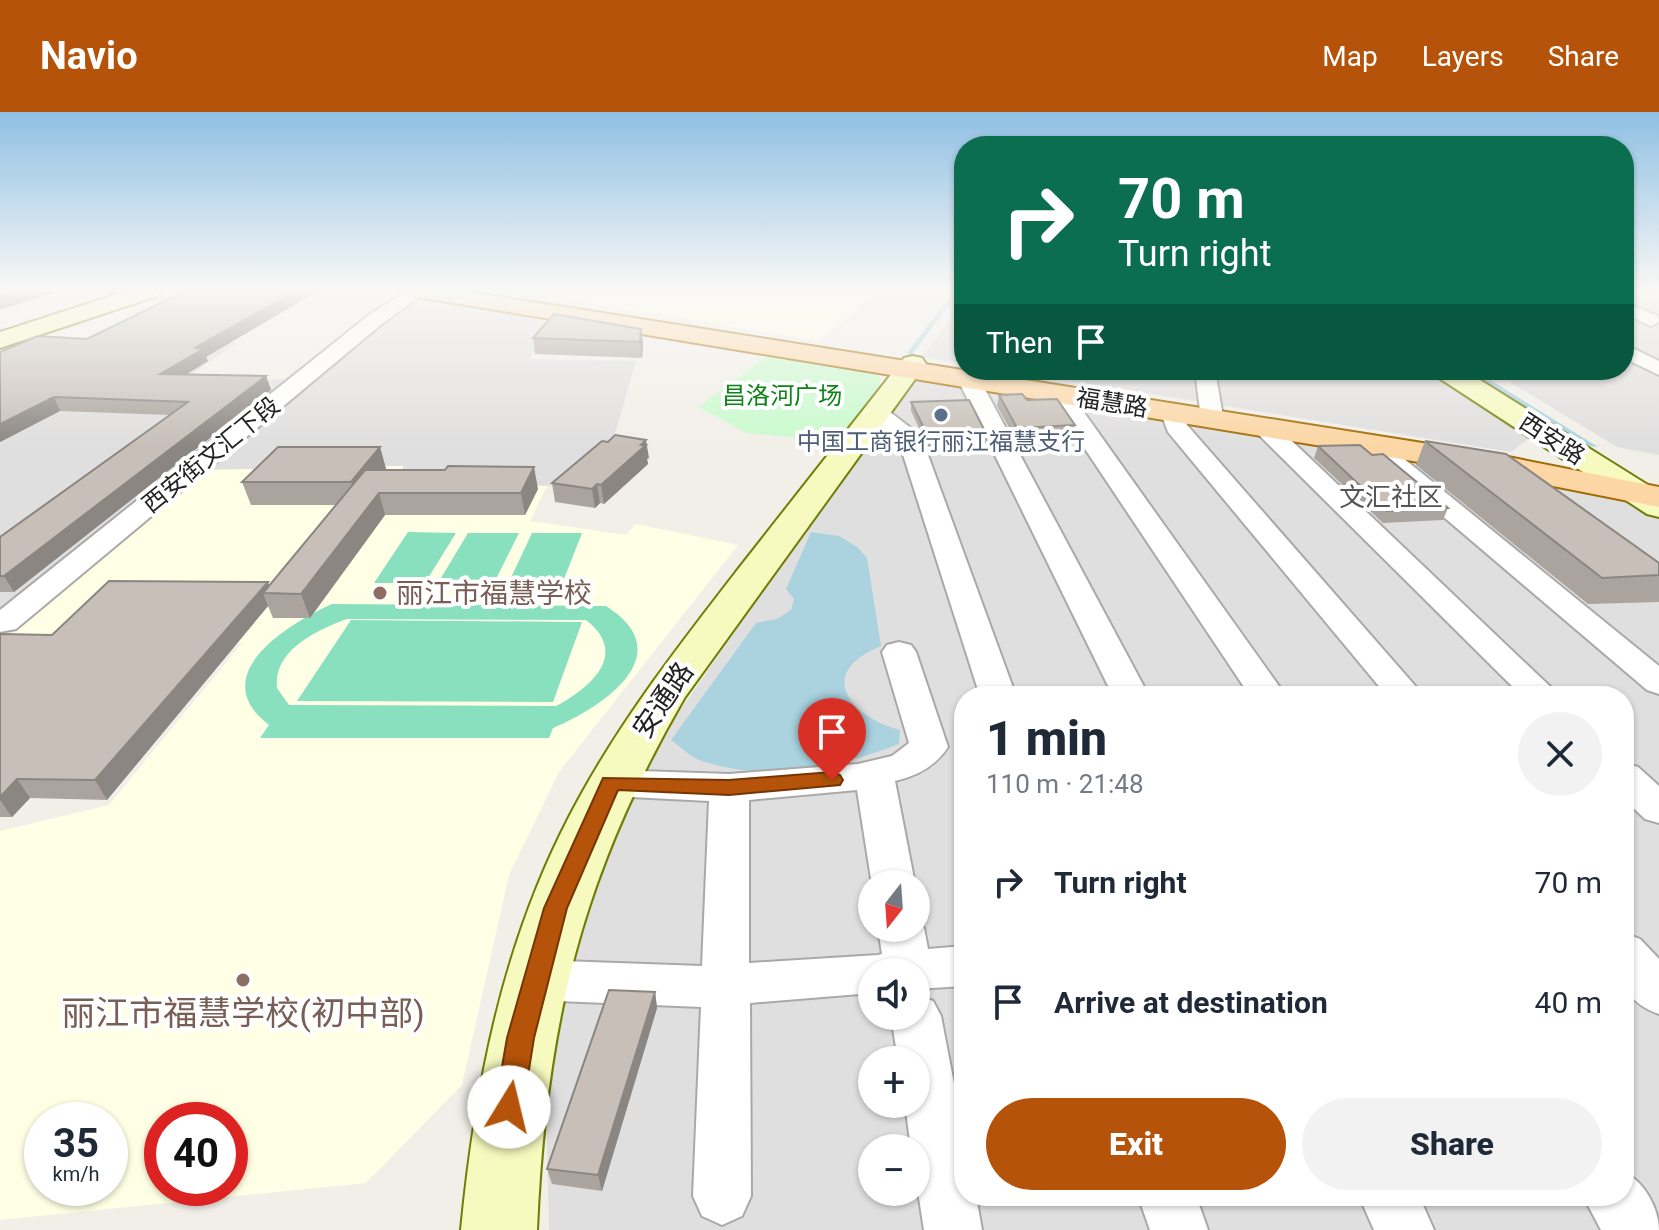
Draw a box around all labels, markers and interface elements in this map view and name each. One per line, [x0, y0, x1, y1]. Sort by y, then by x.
text: Navio [40, 34, 138, 78]
text: Map [1322, 40, 1378, 73]
text: Layers [1422, 40, 1504, 73]
text: Share [1548, 40, 1619, 73]
text: 70 m [1118, 166, 1245, 232]
icon: right [986, 168, 1090, 272]
text: Turn right [1118, 233, 1271, 275]
icon: arrive [1069, 320, 1113, 364]
text: Then [986, 325, 1053, 360]
park label: 昌洛河广场 [722, 382, 842, 410]
street label: 福慧路 [1074, 384, 1150, 422]
street label: 西安街文汇下段 [137, 391, 285, 519]
marker: 中国工商银行丽江福慧支行 [932, 406, 950, 424]
street label: 西安路 [1514, 408, 1590, 470]
place label: 中国工商银行丽江福慧支行 [797, 428, 1085, 456]
district label: 文汇社区 [1339, 482, 1443, 512]
place label: 丽江市福慧学校 [396, 577, 592, 610]
marker: 丽江市福慧学校 [371, 584, 389, 602]
street label: 安通路 [626, 656, 700, 744]
pin [798, 698, 866, 780]
icon: arrive [810, 710, 854, 754]
text: 1 min [986, 710, 1107, 767]
button: close [1518, 712, 1602, 796]
text: 110 m · 21:48 [986, 769, 1144, 799]
icon: right [986, 860, 1030, 904]
text: Turn right [1054, 865, 1187, 900]
text: 70 m [1535, 865, 1602, 900]
north arrow [858, 870, 930, 942]
map controls [858, 870, 930, 1206]
button: sound [858, 958, 930, 1030]
marker: 丽江市福慧学校(初中部) [234, 971, 252, 989]
icon: arrive [986, 980, 1030, 1024]
text: Arrive at destination [1054, 985, 1328, 1020]
text: 40 m [1535, 985, 1602, 1020]
place label: 丽江市福慧学校(初中部) [61, 993, 425, 1033]
button: + [858, 1046, 930, 1118]
position arrow [467, 1065, 551, 1149]
button: Exit [986, 1098, 1286, 1190]
button: Share [1302, 1098, 1602, 1190]
speed limit sign: 40 [144, 1102, 248, 1206]
text: 35 [53, 1120, 99, 1167]
button: − [858, 1134, 930, 1206]
text: km/h [53, 1162, 99, 1186]

